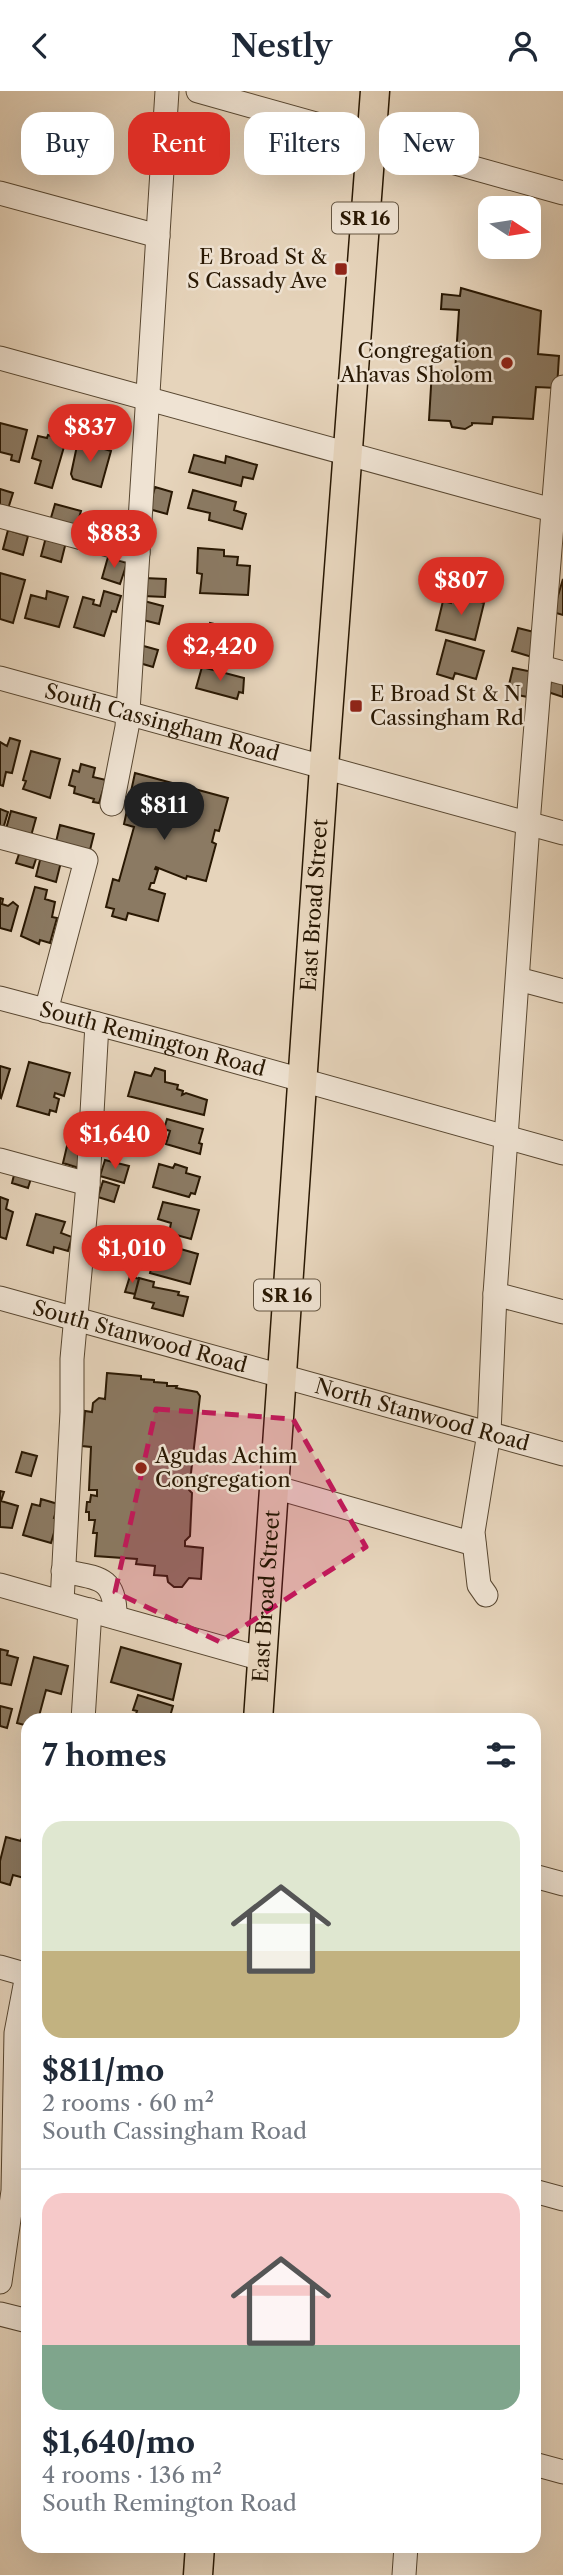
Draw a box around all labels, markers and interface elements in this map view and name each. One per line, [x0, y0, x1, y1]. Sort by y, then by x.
text: Nestly [231, 26, 332, 65]
icon: back [21, 27, 59, 65]
icon: person [504, 27, 542, 65]
chip: Buy [21, 112, 114, 175]
chip: Rent [128, 112, 230, 175]
chip: Filters [244, 112, 365, 175]
chip: New [379, 112, 479, 175]
north arrow [478, 196, 541, 259]
map controls [478, 196, 541, 259]
road number: SR 16 [332, 202, 398, 233]
place label: E Broad St & S Cassady Ave [187, 244, 327, 293]
marker: E Broad St & S Cassady Ave [333, 261, 349, 277]
place label: Congregation Ahavas Sholom [339, 338, 493, 387]
marker: Congregation Ahavas Sholom [499, 355, 515, 371]
pin: $837 [49, 405, 131, 464]
text: $837 [64, 413, 116, 441]
pin: $883 [73, 511, 155, 570]
text: $883 [87, 519, 141, 547]
pin: $807 [420, 557, 502, 617]
text: $807 [434, 566, 488, 594]
pin: $2,420 [163, 623, 277, 683]
text: $2,420 [183, 632, 257, 660]
street label: South Cassingham Road [42, 678, 282, 766]
place label: E Broad St & N Cassingham Rd [370, 681, 524, 730]
marker: E Broad St & N Cassingham Rd [348, 698, 364, 714]
pin: $811 [123, 783, 205, 842]
text: $811 [140, 791, 188, 819]
street label: East Broad Street [296, 817, 332, 992]
street label: South Remington Road [37, 996, 269, 1081]
pin: $1,640 [58, 1111, 172, 1171]
text: $1,640 [79, 1120, 151, 1148]
pin: $1,010 [75, 1225, 189, 1285]
text: $1,010 [98, 1234, 166, 1262]
road number: SR 16 [254, 1279, 320, 1311]
street label: South Stanwood Road [30, 1295, 250, 1378]
street label: North Stanwood Road [312, 1373, 532, 1456]
place label: Agudas Achim Congregation [154, 1443, 298, 1492]
marker: Agudas Achim Congregation [133, 1460, 149, 1476]
street label: East Broad Street [248, 1509, 285, 1683]
icon: filters [482, 1736, 520, 1774]
text: 7 homes [42, 1737, 167, 1774]
icon: home [218, 1866, 344, 1992]
text: $811/mo [42, 2052, 164, 2089]
text: 2 rooms · 60 m² [42, 2089, 214, 2117]
text: South Cassingham Road [42, 2117, 307, 2145]
icon: home [218, 2238, 344, 2364]
text: $1,640/mo [42, 2424, 195, 2461]
text: 4 rooms · 136 m² [42, 2461, 222, 2489]
text: South Remington Road [42, 2489, 297, 2517]

